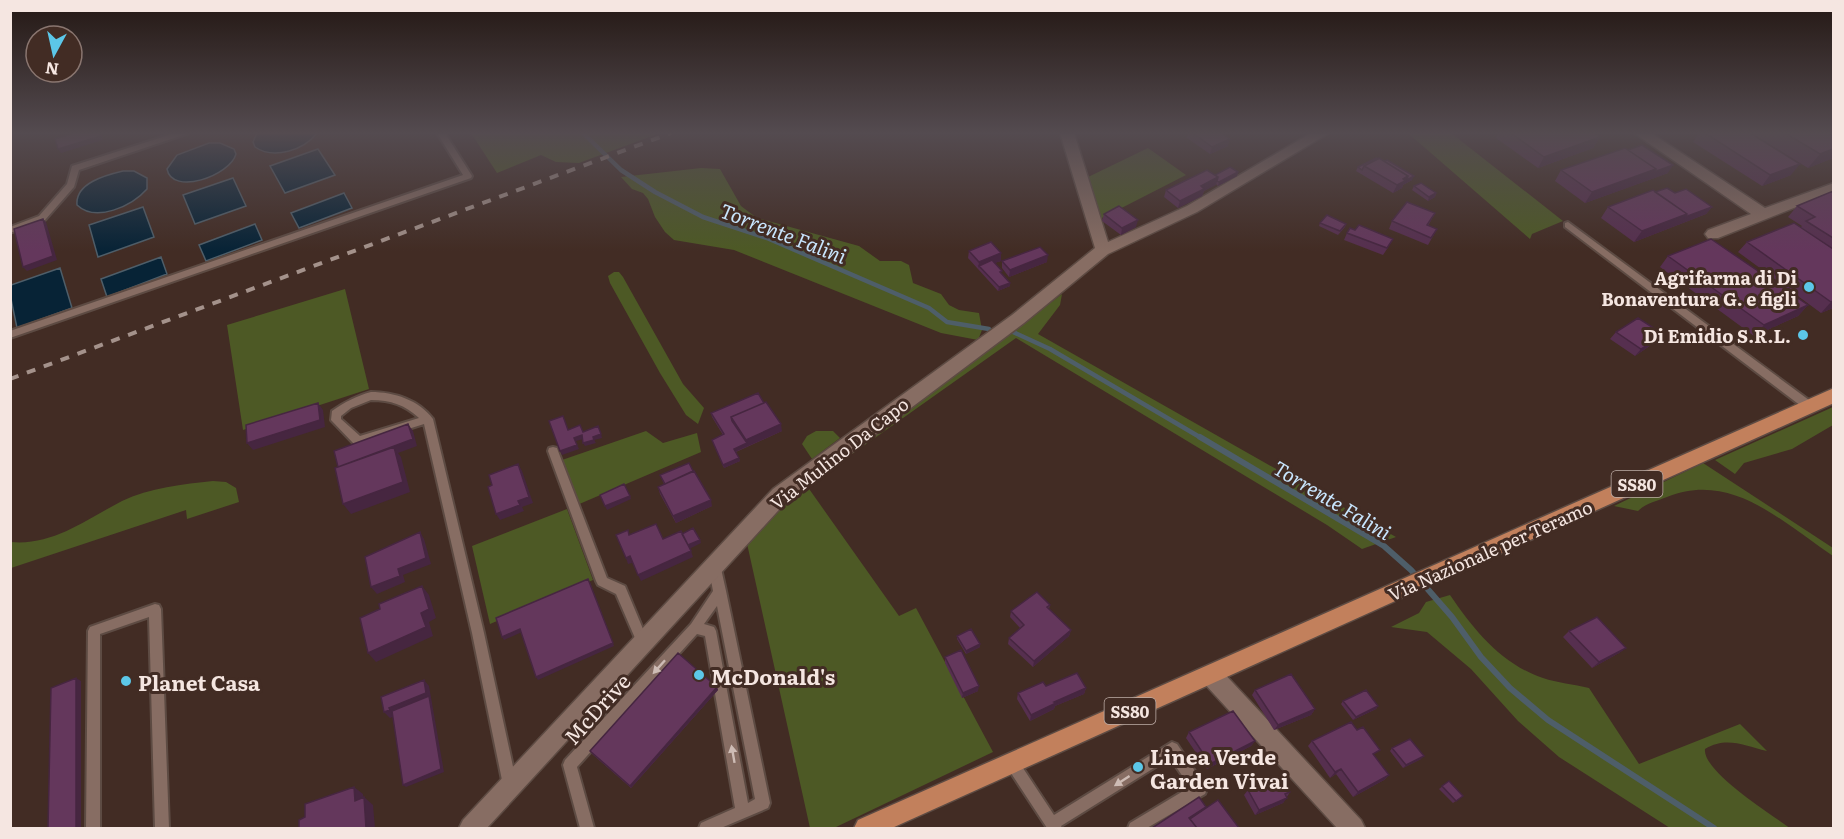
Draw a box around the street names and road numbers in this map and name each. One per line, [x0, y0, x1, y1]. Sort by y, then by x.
street label: Via Mulino Da Capo [764, 390, 914, 516]
road number: SS80 [1612, 471, 1662, 497]
street label: Via Nazionale per Teramo [1383, 493, 1597, 607]
street label: McDrive [556, 665, 636, 750]
road number: SS80 [1104, 698, 1156, 724]

